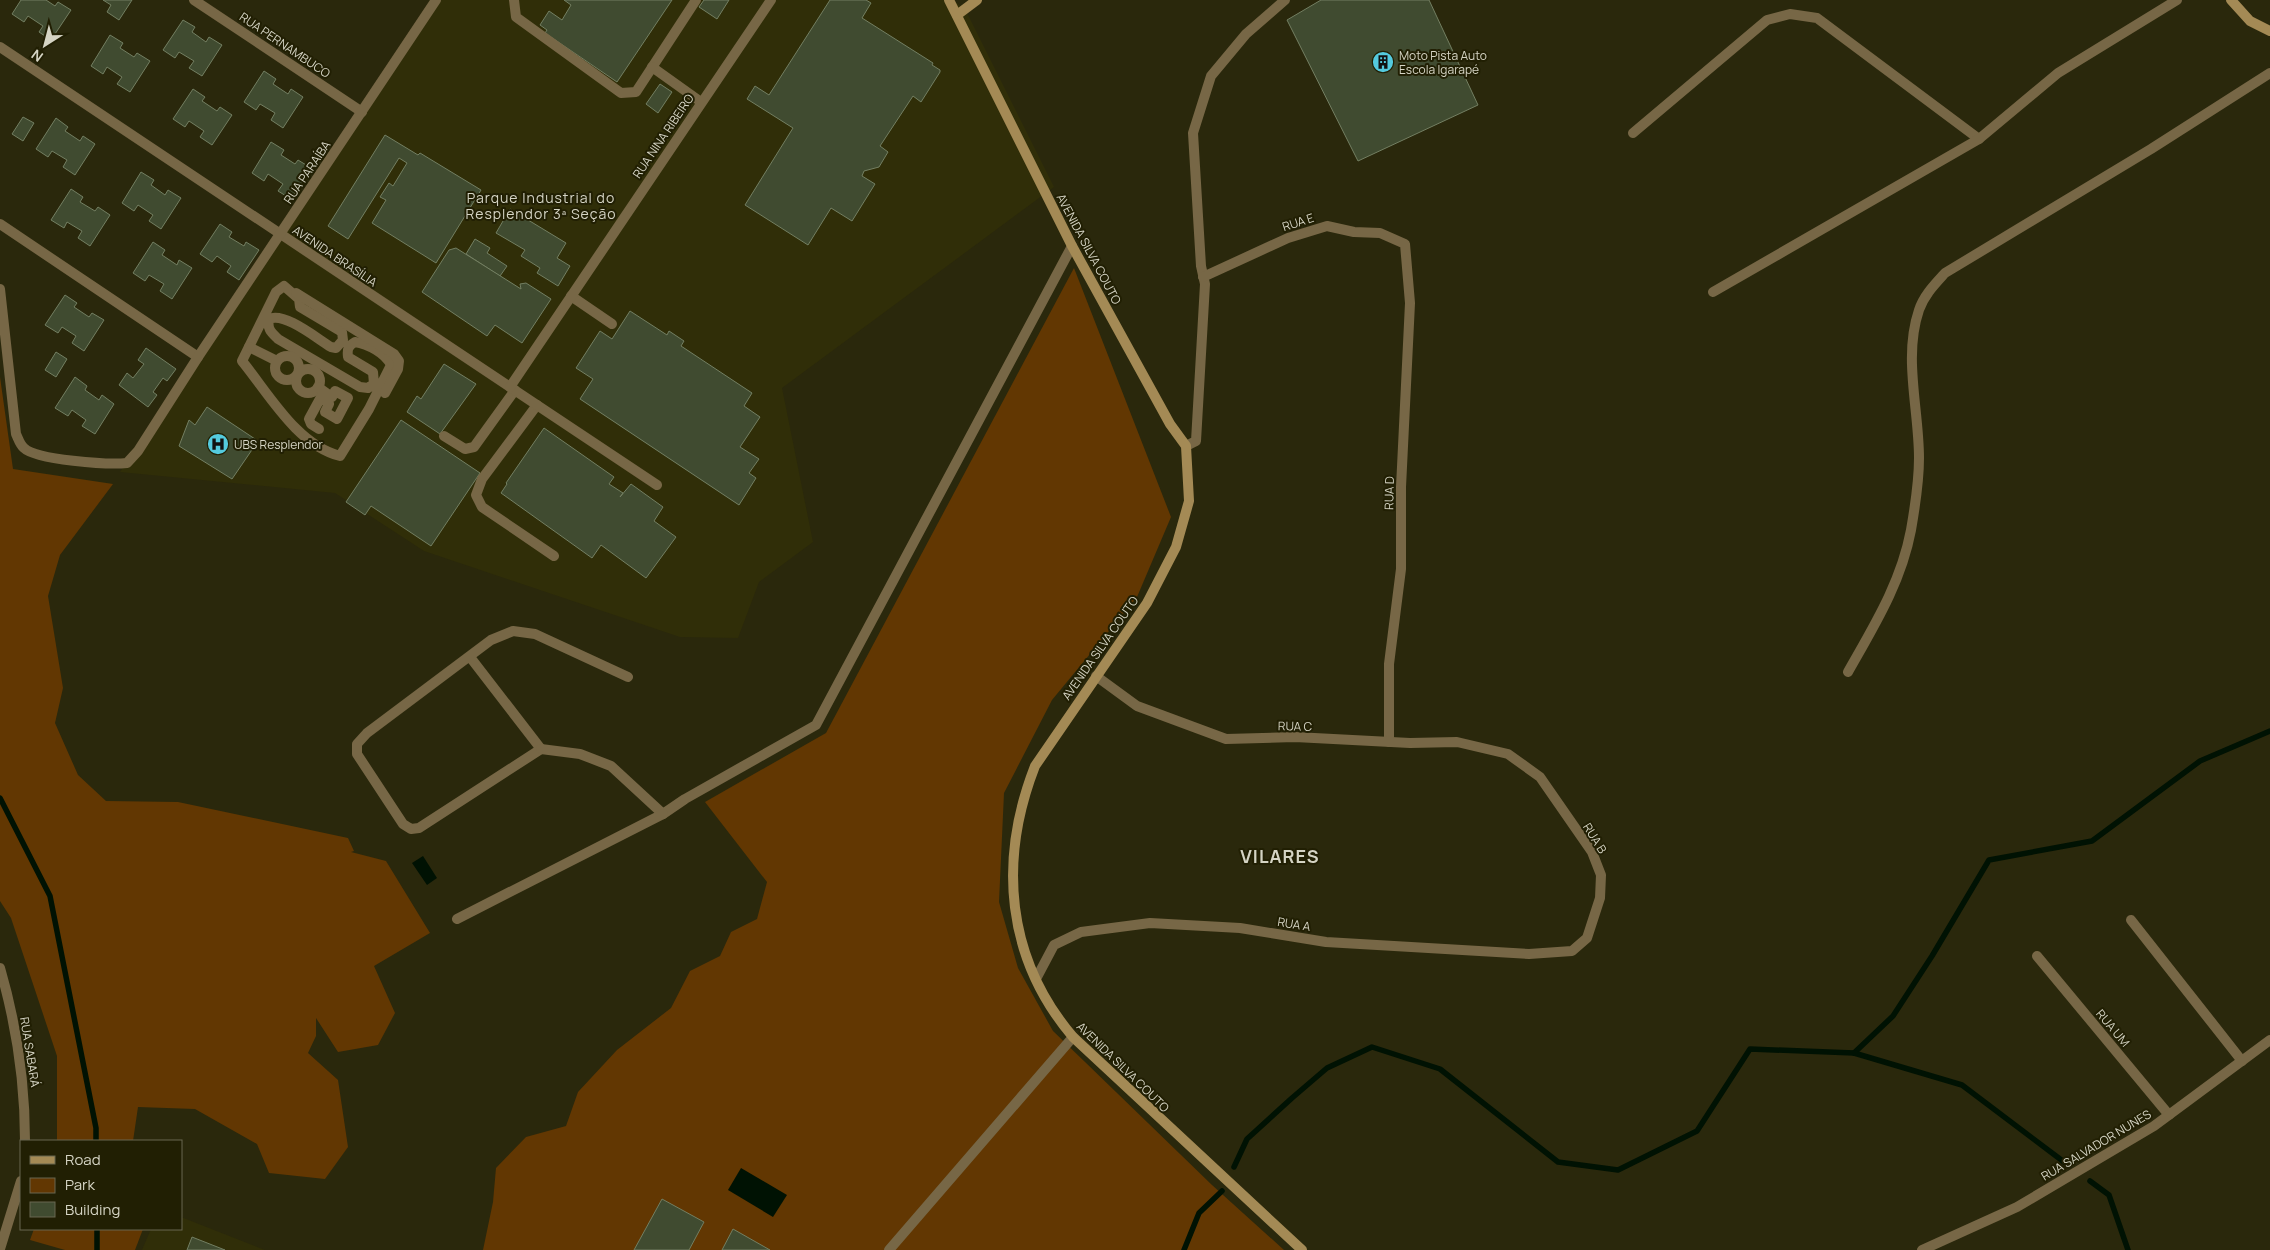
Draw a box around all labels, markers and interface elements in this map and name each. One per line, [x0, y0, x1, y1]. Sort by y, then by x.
street label: RUA PERNAMBUCO [236, 8, 334, 82]
north arrow [20, 20, 70, 70]
text: N [27, 45, 47, 67]
place label: Moto Pista Auto Escola Igarapé [1399, 47, 1487, 78]
building icon: Moto Pista Auto Escola Igarapé [1371, 50, 1395, 74]
street label: RUA NINA RIBEIRO [628, 90, 698, 182]
street label: RUA PARAÍBA [280, 137, 335, 207]
district label: Parque Industrial do Resplendor 3ª Seção [465, 188, 617, 223]
street label: AVENIDA SILVA COUTO [1053, 191, 1126, 308]
street label: RUA E [1280, 209, 1316, 235]
street label: AVENIDA BRASÍLIA [289, 221, 381, 291]
hospital icon: UBS Resplendor [206, 432, 230, 456]
place label: UBS Resplendor [234, 436, 323, 453]
street label: RUA D [1380, 476, 1398, 510]
street label: AVENIDA SILVA COUTO [1058, 592, 1142, 703]
street label: RUA C [1278, 717, 1313, 735]
street label: RUA B [1579, 820, 1611, 856]
district label: VILARES [1240, 844, 1320, 868]
street label: RUA A [1276, 913, 1312, 935]
street label: RUA UM [2092, 1006, 2134, 1050]
street label: RUA SABARÁ [16, 1016, 44, 1089]
street label: AVENIDA SILVA COUTO [1073, 1018, 1173, 1116]
street label: RUA SALVADOR NUNES [2038, 1105, 2154, 1185]
legend [20, 1140, 182, 1230]
text: Road [65, 1149, 101, 1170]
text: Park [65, 1174, 95, 1195]
text: Building [65, 1199, 120, 1220]

